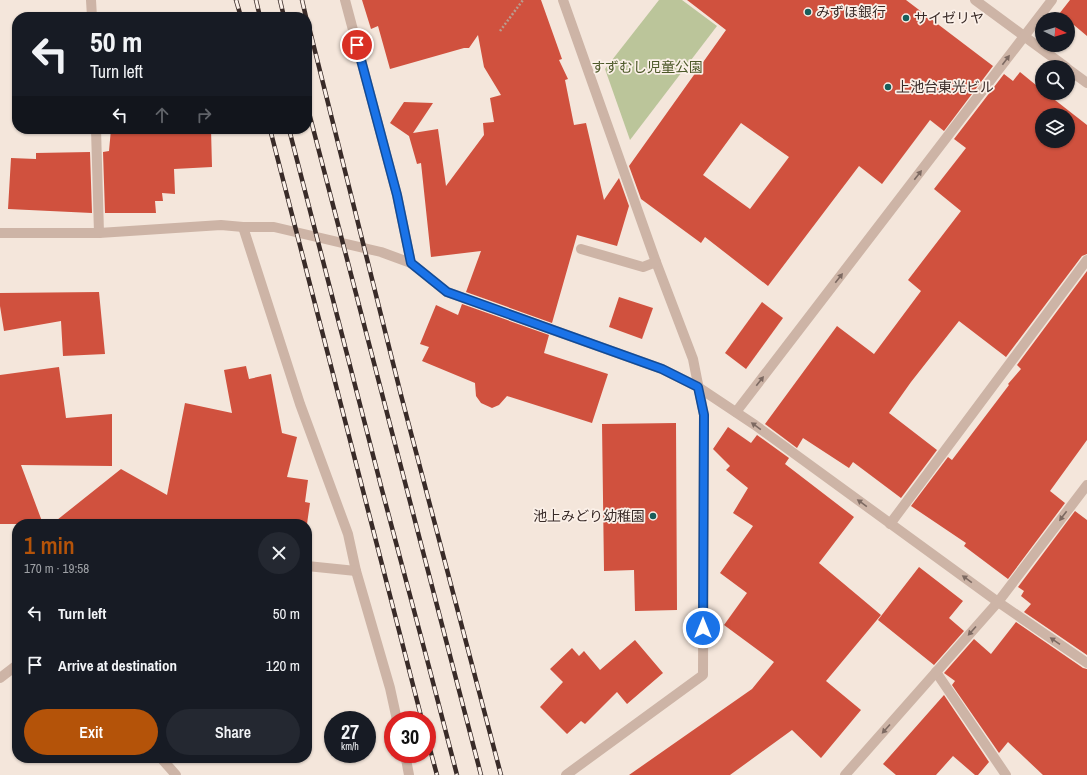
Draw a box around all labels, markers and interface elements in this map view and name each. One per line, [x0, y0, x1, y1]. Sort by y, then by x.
place label: みずほ銀行 [816, 3, 886, 21]
marker: みずほ銀行 [803, 7, 813, 17]
place label: サイゼリヤ [914, 9, 984, 27]
north arrow [1035, 12, 1075, 52]
map controls [1035, 12, 1075, 148]
marker: サイゼリヤ [901, 13, 911, 23]
text: 50 m [90, 23, 142, 61]
icon: left [24, 28, 76, 80]
pin [340, 28, 374, 62]
icon: arrive [346, 34, 368, 56]
one-way arrow [1002, 55, 1010, 66]
park label: すずむし児童公園 [591, 58, 703, 76]
text: Turn left [90, 59, 143, 84]
button: search [1035, 60, 1075, 100]
place label: 上池台東光ビル [896, 78, 994, 96]
marker: 上池台東光ビル [883, 82, 893, 92]
icon: left [109, 104, 131, 126]
icon: ahead [151, 104, 173, 126]
icon: right [193, 104, 215, 126]
button: layers [1035, 108, 1075, 148]
one-way arrow [914, 169, 922, 180]
one-way arrow [835, 272, 843, 283]
one-way arrow [756, 376, 764, 386]
one-way arrow [751, 422, 762, 431]
one-way arrow [856, 499, 867, 507]
place label: 池上みどり幼稚園 [533, 507, 645, 525]
one-way arrow [1059, 510, 1068, 521]
marker: 池上みどり幼稚園 [648, 511, 658, 521]
text: 1 min [24, 529, 75, 561]
button: close [258, 532, 300, 574]
text: 170 m · 19:58 [24, 560, 89, 577]
one-way arrow [962, 575, 972, 583]
icon: left [24, 602, 46, 624]
text: Turn left [58, 603, 106, 624]
text: 50 m [273, 603, 300, 624]
position arrow [682, 607, 724, 649]
one-way arrow [968, 626, 977, 637]
one-way arrow [1050, 637, 1060, 645]
icon: arrive [24, 654, 46, 676]
text: Arrive at destination [58, 655, 177, 676]
text: 120 m [266, 655, 300, 676]
button: Exit [24, 709, 158, 755]
button: Share [166, 709, 300, 755]
speed limit sign: 30 [384, 711, 436, 763]
text: 27 [341, 718, 359, 745]
one-way arrow [882, 724, 891, 734]
text: km/h [341, 740, 359, 753]

